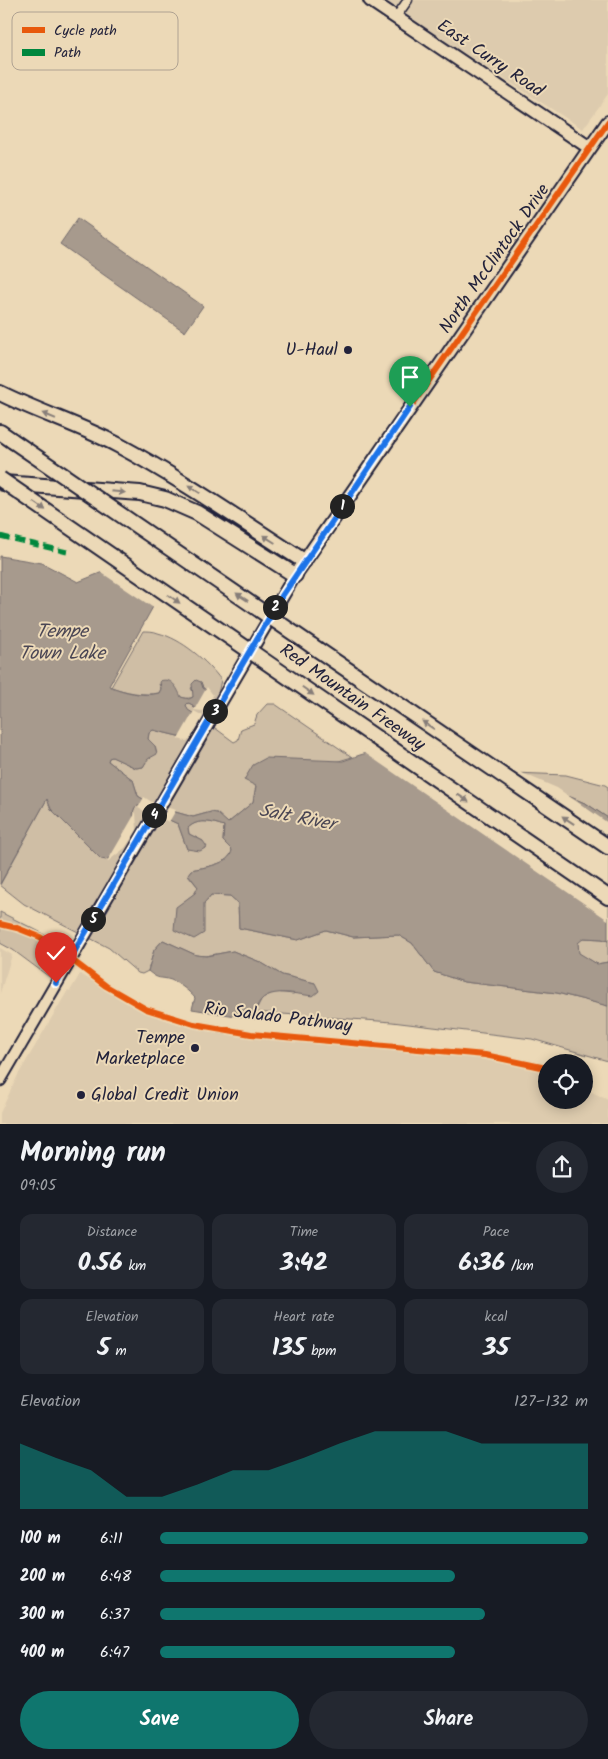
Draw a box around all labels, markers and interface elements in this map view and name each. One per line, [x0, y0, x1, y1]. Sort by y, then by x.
legend [12, 12, 178, 70]
street label: East Curry Road [431, 12, 550, 106]
text: Cycle path [54, 20, 117, 42]
text: Path [54, 42, 81, 64]
street label: North McClintock Drive [432, 178, 558, 340]
place label: U-Haul [285, 336, 339, 365]
marker: U-Haul [342, 344, 354, 356]
pin [389, 356, 431, 407]
icon: arrive [396, 363, 424, 391]
one-way arrow [42, 411, 56, 419]
one-way arrow [187, 484, 200, 493]
one-way arrow [111, 488, 127, 496]
pin: 1 [330, 494, 354, 518]
text: 1 [340, 495, 345, 517]
one-way arrow [33, 501, 47, 511]
one-way arrow [263, 534, 276, 543]
one-way arrow [235, 592, 249, 602]
one-way arrow [167, 594, 181, 604]
pin: 2 [262, 594, 288, 620]
text: 2 [271, 596, 280, 618]
water label: Tempe Town Lake [19, 617, 107, 669]
street label: Red Mountain Freeway [273, 637, 431, 760]
one-way arrow [301, 686, 315, 696]
pin: 3 [202, 698, 228, 724]
text: 3 [212, 700, 219, 722]
one-way arrow [421, 720, 435, 730]
one-way arrow [456, 793, 470, 803]
water label: Salt River [256, 796, 341, 841]
pin: 4 [142, 802, 166, 828]
text: 4 [151, 804, 158, 826]
one-way arrow [561, 815, 574, 825]
pin: 5 [80, 906, 106, 932]
text: 5 [90, 908, 97, 930]
pin [35, 932, 77, 983]
icon: check [42, 939, 70, 967]
street label: Rio Salado Pathway [202, 995, 354, 1042]
place label: Tempe Marketplace [95, 1024, 185, 1074]
marker: Tempe Marketplace [189, 1042, 201, 1054]
map controls [538, 1054, 593, 1109]
button: locate [538, 1054, 593, 1109]
place label: Global Credit Union [91, 1081, 239, 1110]
marker: Global Credit Union [75, 1089, 87, 1101]
text: Morning run [20, 1131, 166, 1176]
button: share [536, 1141, 588, 1193]
text: 09:05 [20, 1173, 56, 1198]
text: Distance [87, 1221, 137, 1243]
text: Time [290, 1221, 318, 1243]
text: Pace [483, 1221, 509, 1243]
text: 0.56 [78, 1243, 123, 1283]
text: 3:42 [280, 1243, 328, 1283]
text: 6:36 [458, 1243, 505, 1283]
text: km [123, 1255, 146, 1277]
text: /km [505, 1255, 534, 1277]
text: Elevation [86, 1306, 138, 1328]
text: Heart rate [274, 1306, 334, 1328]
text: kcal [485, 1306, 507, 1328]
text: 5 [97, 1328, 110, 1368]
text: 135 [272, 1328, 306, 1368]
text: 35 [483, 1328, 509, 1368]
text: m [110, 1340, 127, 1362]
text: bpm [306, 1340, 336, 1362]
text: Elevation [20, 1389, 81, 1414]
text: 127–132 m [514, 1389, 588, 1414]
text: 100 m [20, 1526, 61, 1551]
text: 6:11 [100, 1526, 123, 1551]
text: 200 m [20, 1564, 65, 1589]
text: 6:48 [100, 1564, 131, 1589]
text: 300 m [20, 1602, 64, 1627]
text: 6:37 [100, 1602, 129, 1627]
text: 400 m [20, 1640, 64, 1665]
text: 6:47 [100, 1640, 129, 1665]
button: Save [20, 1691, 299, 1749]
button: Share [309, 1691, 588, 1749]

